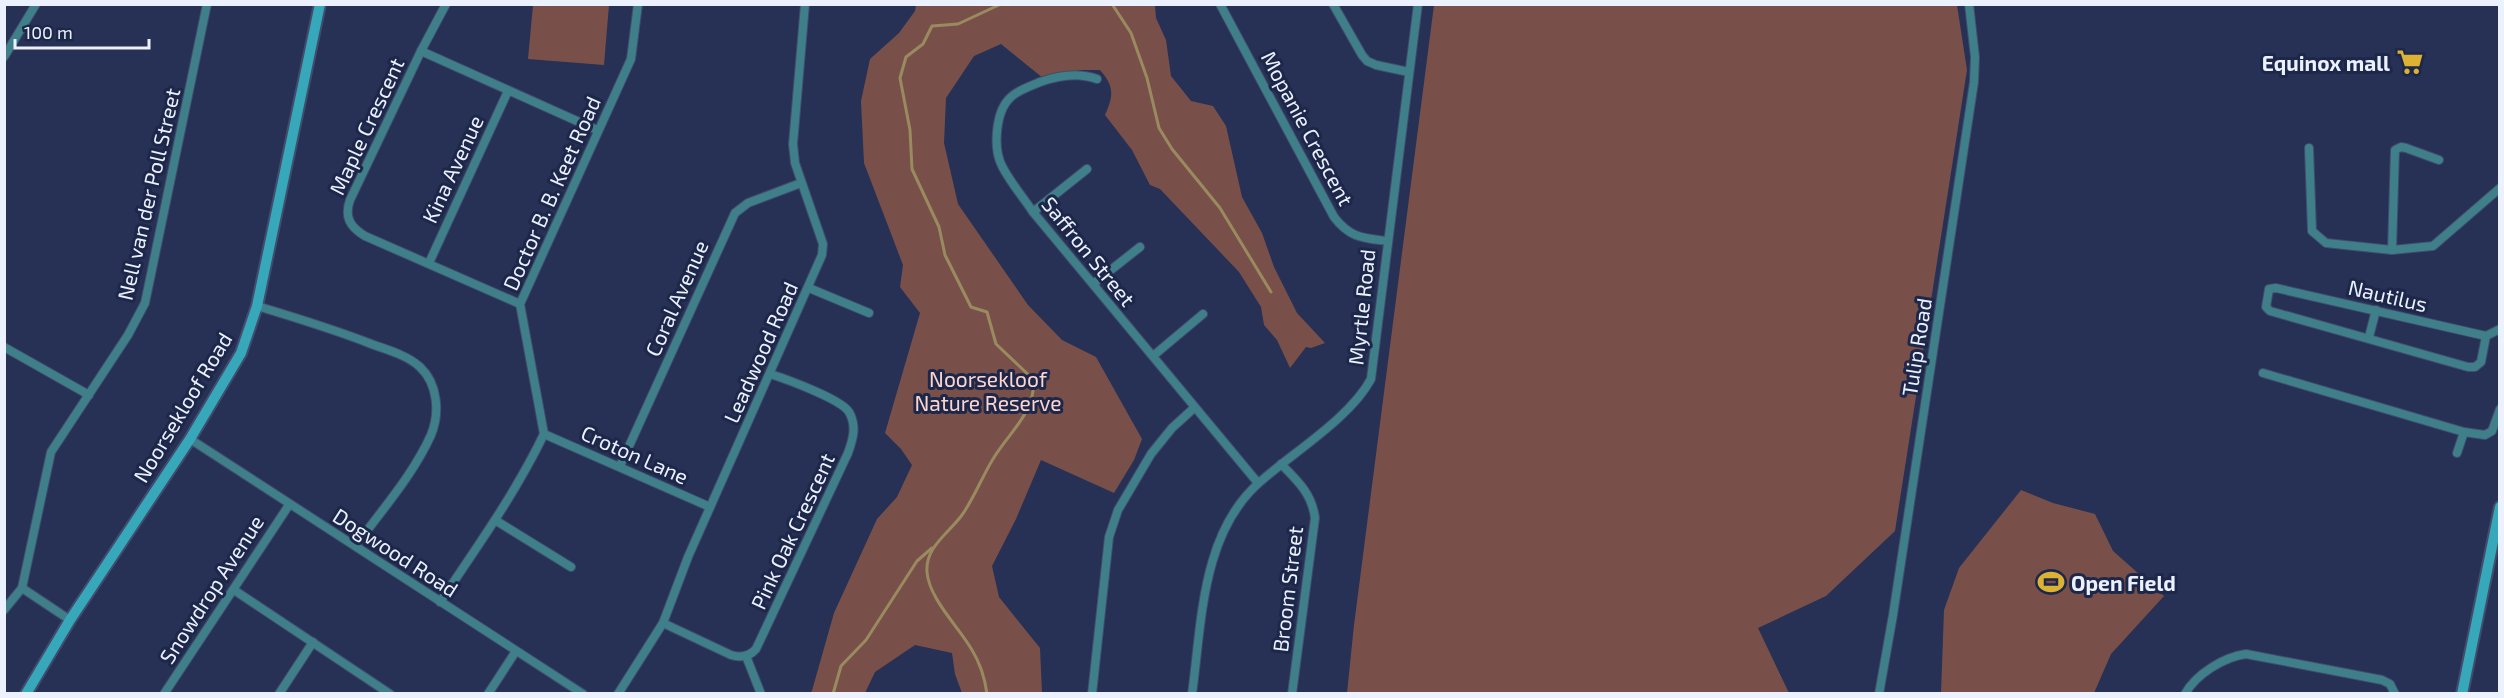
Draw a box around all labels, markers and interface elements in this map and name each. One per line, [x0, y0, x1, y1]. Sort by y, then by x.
scale bar [15, 12, 148, 50]
text: 100 m [24, 21, 73, 43]
street label: Mopanie Crescent [1257, 47, 1359, 209]
supermarket icon: Equinox mall [2395, 47, 2425, 77]
place label: Equinox mall [2262, 50, 2390, 75]
street label: Maple Crescent [323, 54, 409, 198]
street label: Nell van der Poll Street [111, 86, 185, 302]
street label: Doctor B. B. Keet Road [497, 92, 605, 294]
street label: Kina Avenue [416, 111, 488, 227]
street label: Saffron Street [1037, 191, 1141, 311]
street label: Coral Avenue [639, 236, 713, 360]
street label: Myrtle Road [1342, 248, 1380, 366]
street label: Nautilus [2346, 274, 2430, 316]
street label: Leadwood Road [718, 278, 802, 426]
street label: Tulip Road [1896, 296, 1936, 398]
street label: Noorsekloof Road [127, 328, 237, 486]
park label: Noorsekloof Nature Reserve [914, 366, 1062, 415]
street label: Croton Lane [578, 419, 692, 489]
street label: Pink Oak Crescent [745, 449, 839, 613]
street label: Dogwood Road [329, 502, 463, 602]
street label: Snowdrop Avenue [154, 510, 268, 668]
street label: Broom Street [1267, 525, 1307, 653]
sports icon: Open Field [2036, 567, 2066, 597]
place label: Open Field [2071, 570, 2176, 595]

